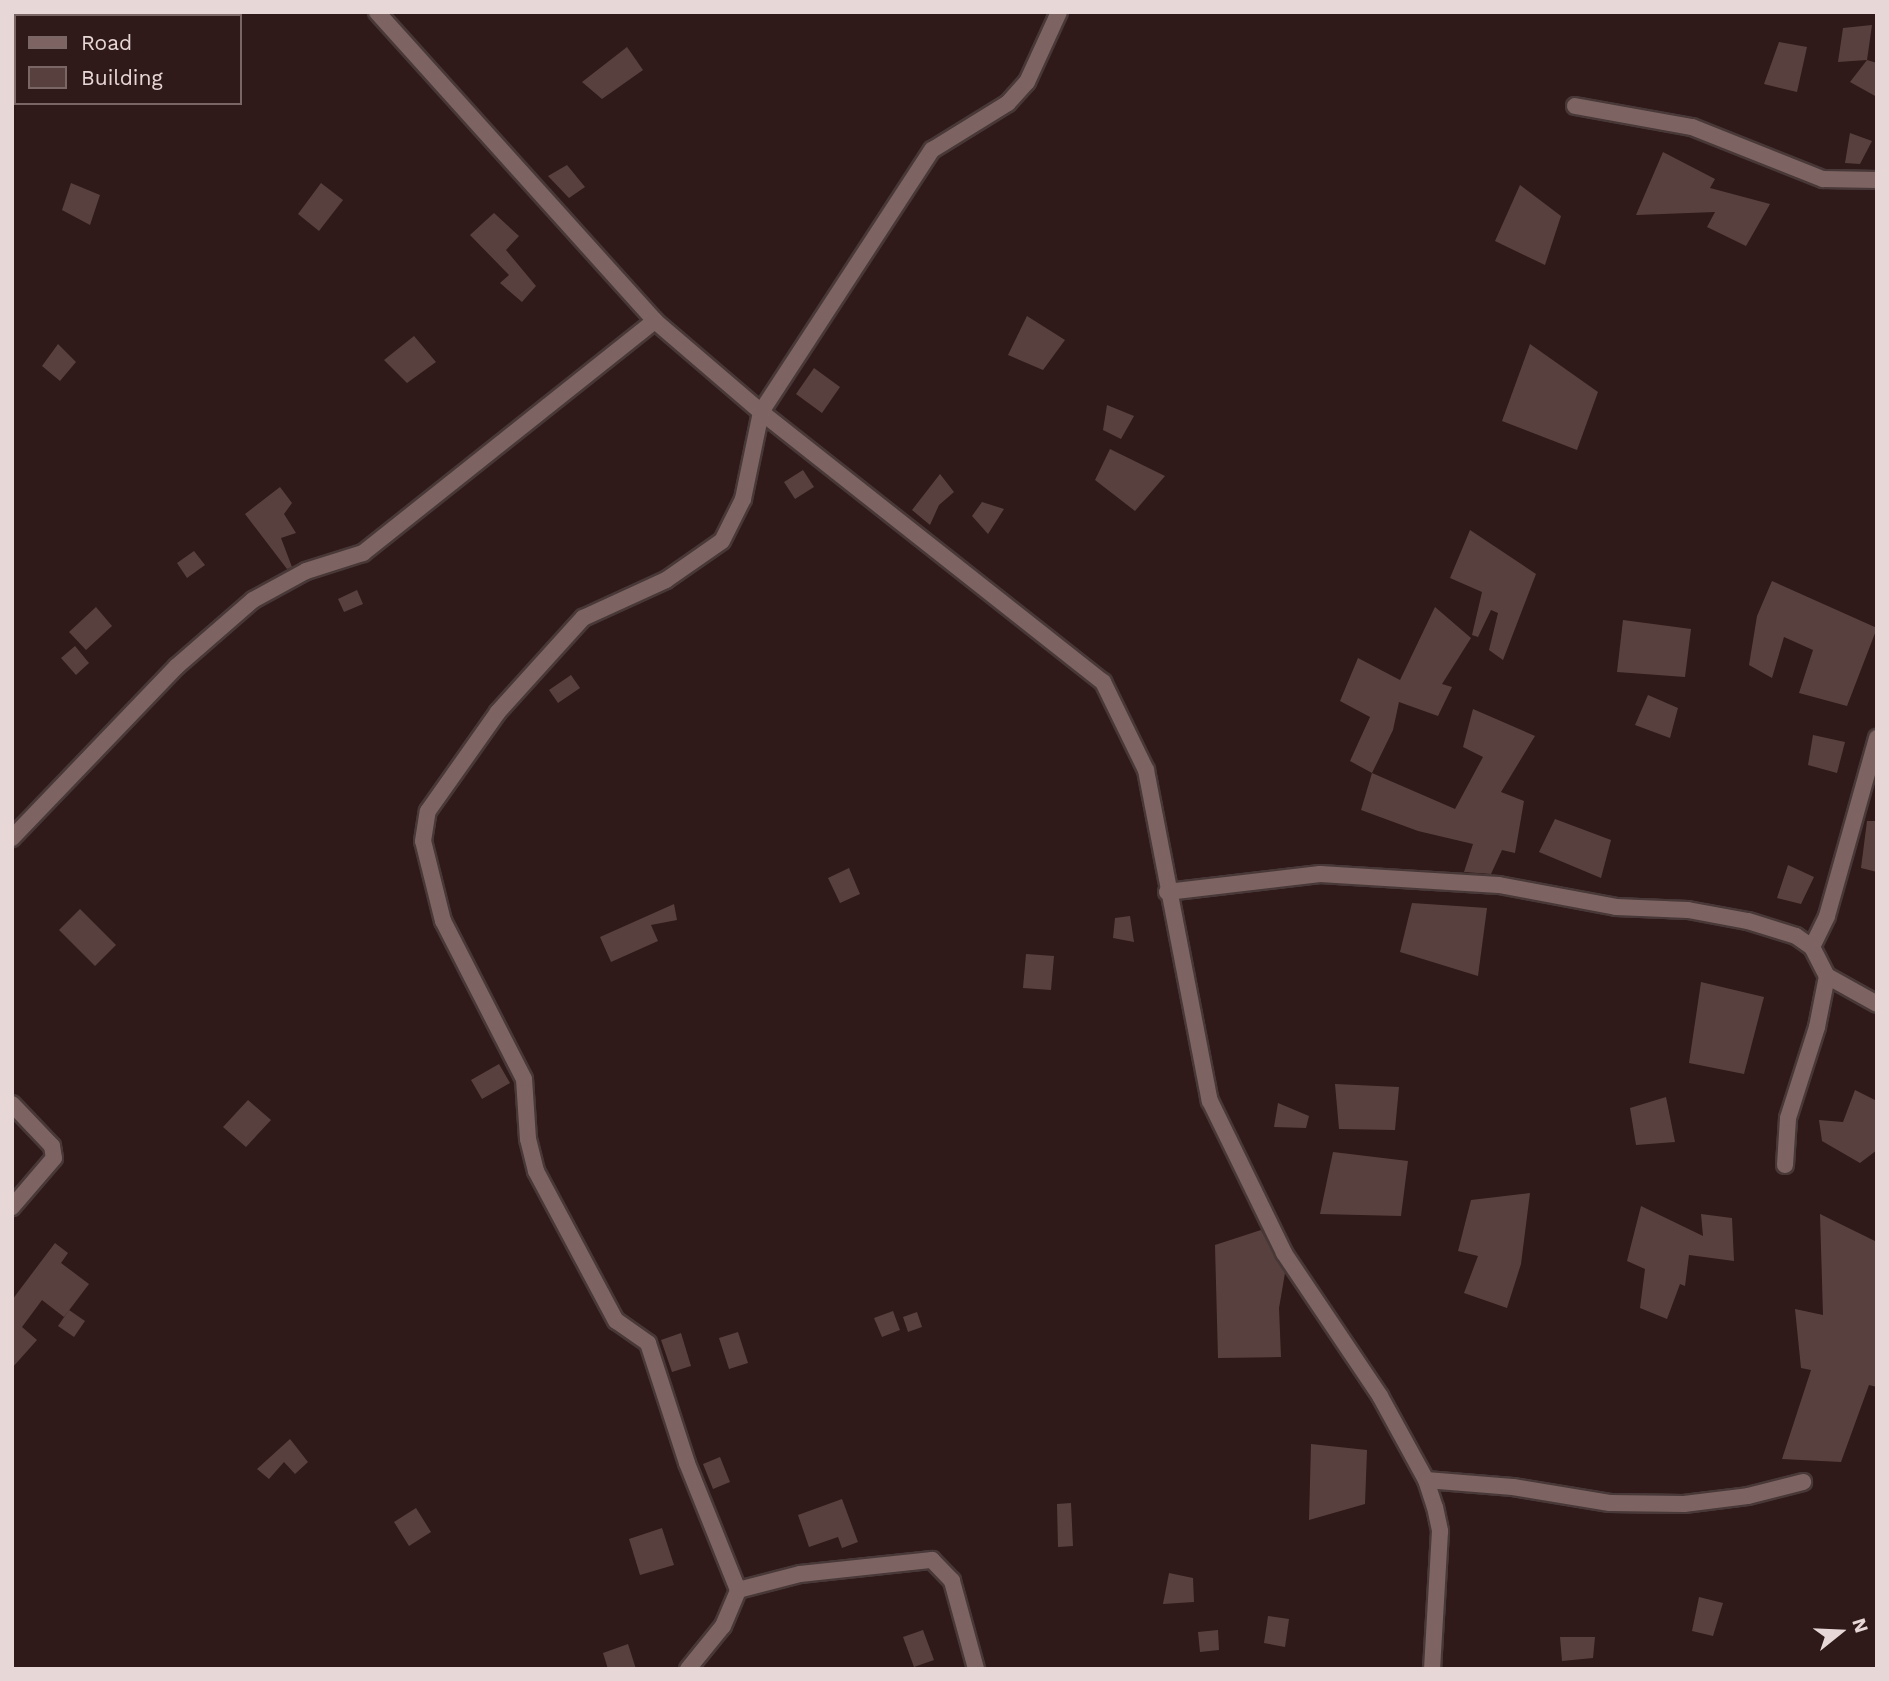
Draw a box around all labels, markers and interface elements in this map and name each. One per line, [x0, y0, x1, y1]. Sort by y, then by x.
legend [14, 14, 242, 105]
text: Road [81, 30, 132, 55]
text: Building [81, 65, 163, 90]
north arrow [1805, 1597, 1875, 1667]
text: N [1847, 1615, 1874, 1636]

